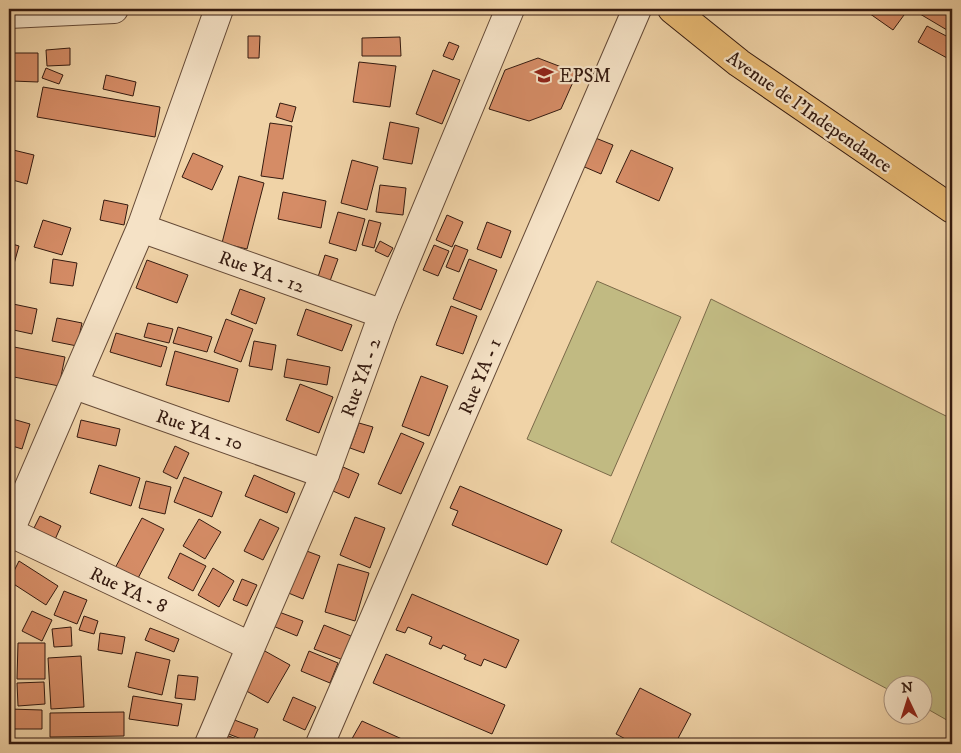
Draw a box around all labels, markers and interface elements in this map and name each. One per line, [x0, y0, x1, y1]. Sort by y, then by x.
street label: Avenue de l'Independance [722, 46, 896, 178]
school or university icon: EPSM [533, 64, 555, 86]
place label: EPSM [559, 65, 611, 88]
street label: Rue YA - 12 [215, 246, 308, 299]
street label: Rue YA - 2 [336, 334, 387, 420]
street label: Rue YA - 1 [454, 335, 507, 418]
street label: Rue YA - 10 [153, 405, 246, 456]
street label: Rue YA - 8 [86, 562, 171, 618]
north arrow [884, 676, 934, 726]
text: N [901, 679, 914, 697]

